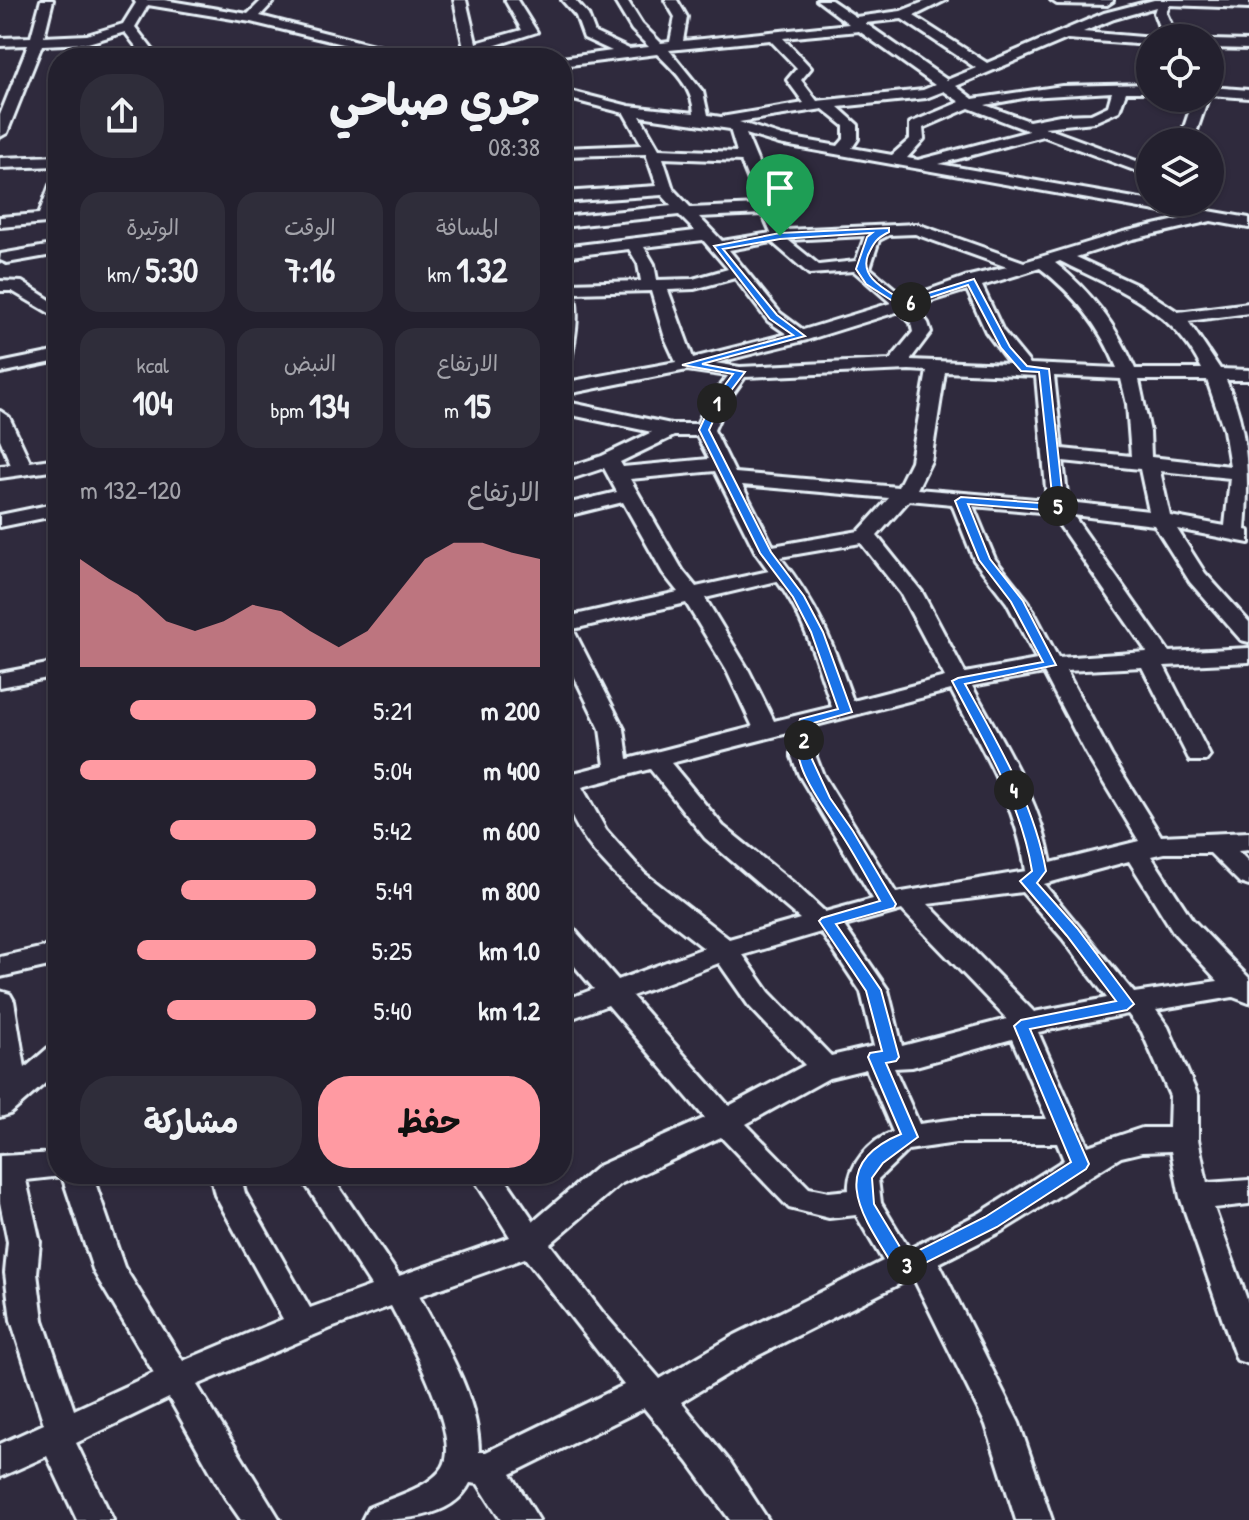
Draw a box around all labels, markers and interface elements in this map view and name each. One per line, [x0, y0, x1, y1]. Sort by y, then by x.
map controls [1136, 24, 1224, 216]
button: locate [1136, 24, 1224, 112]
text: جري صباحي [329, 69, 540, 129]
button: share [80, 74, 164, 158]
button: layers [1136, 128, 1224, 216]
text: 08:38 [488, 129, 540, 164]
pin [746, 154, 814, 236]
icon: arrive [758, 166, 802, 210]
text: الوتيرة [126, 212, 179, 242]
text: الوقت [284, 212, 336, 242]
text: المسافة [436, 212, 499, 242]
text: 5:30 [146, 247, 198, 293]
text: 7:16 [285, 247, 335, 293]
text: 1.32 [457, 247, 507, 293]
text: /km [107, 259, 146, 289]
text: km [427, 259, 457, 289]
pin: 6 [891, 282, 931, 322]
text: 6 [907, 287, 915, 317]
text: النبض [284, 348, 336, 378]
text: الارتفاع [436, 348, 498, 378]
text: kcal [137, 350, 169, 380]
text: 104 [133, 380, 173, 426]
text: 134 [309, 383, 349, 429]
text: 15 [464, 383, 491, 429]
pin: 1 [697, 383, 737, 423]
text: 1 [713, 388, 721, 418]
text: bpm [271, 395, 309, 425]
text: m [444, 395, 464, 425]
text: 120–132 m [80, 472, 181, 507]
text: الارتفاع [467, 474, 540, 509]
pin: 5 [1038, 486, 1078, 526]
text: 5 [1053, 491, 1063, 521]
text: 5:21 [373, 693, 412, 728]
text: 200 m [481, 693, 540, 728]
pin: 2 [784, 720, 824, 760]
text: 2 [799, 725, 809, 755]
text: 5:04 [374, 753, 412, 788]
text: 400 m [483, 753, 540, 788]
pin: 4 [994, 770, 1034, 810]
text: 4 [1010, 775, 1018, 805]
text: 5:42 [373, 813, 412, 848]
text: 600 m [483, 813, 540, 848]
text: 5:49 [376, 873, 412, 908]
text: 800 m [482, 873, 540, 908]
text: 5:25 [372, 933, 412, 968]
text: 1.0 km [479, 933, 540, 968]
text: 5:40 [374, 993, 412, 1028]
text: 1.2 km [478, 993, 540, 1028]
button: مشاركة [80, 1076, 302, 1168]
button: حفظ [318, 1076, 540, 1168]
pin: 3 [887, 1245, 927, 1285]
text: 3 [902, 1250, 912, 1280]

